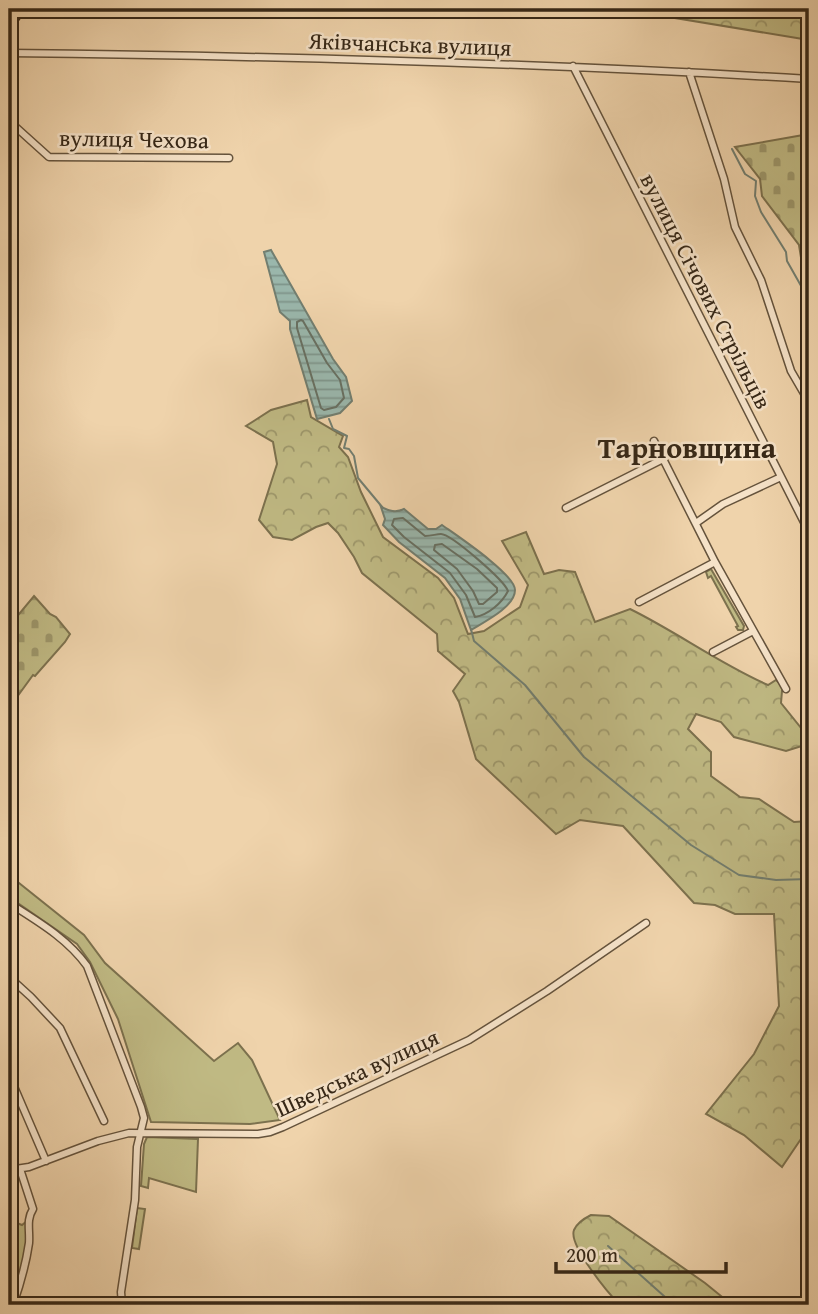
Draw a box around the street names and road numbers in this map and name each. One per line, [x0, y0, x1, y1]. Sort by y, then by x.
street label: Яківчанська вулиця [307, 23, 512, 64]
street label: вулиця Чехова [59, 121, 209, 156]
street label: вулиця Січових Стрільців [633, 167, 780, 414]
street label: Шведська вулиця [270, 1020, 444, 1125]

